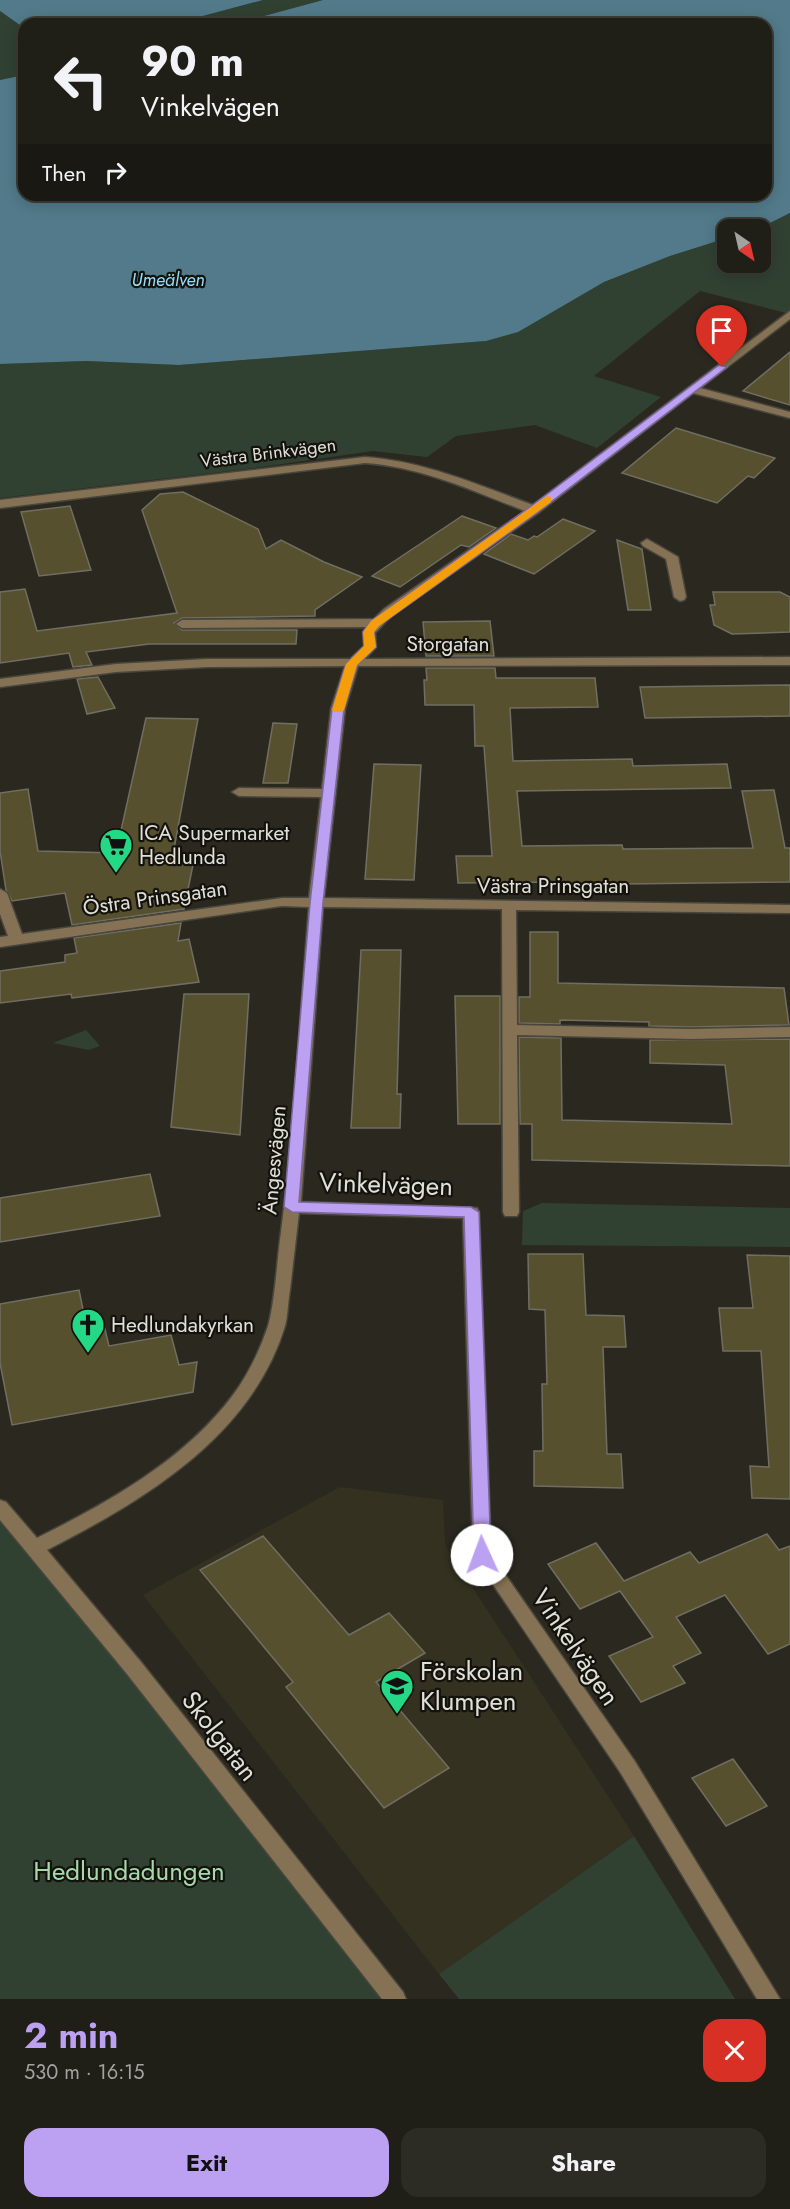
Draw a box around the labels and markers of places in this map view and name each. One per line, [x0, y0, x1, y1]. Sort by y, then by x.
pin [696, 305, 747, 367]
place label: ICA Supermarket Hedlunda [139, 818, 289, 872]
supermarket icon: ICA Supermarket Hedlunda [98, 827, 134, 874]
church icon: Hedlundakyrkan [70, 1307, 106, 1354]
place label: Hedlundakyrkan [111, 1310, 254, 1340]
place label: Förskolan Klumpen [420, 1652, 523, 1720]
school or university icon: Förskolan Klumpen [379, 1668, 415, 1715]

